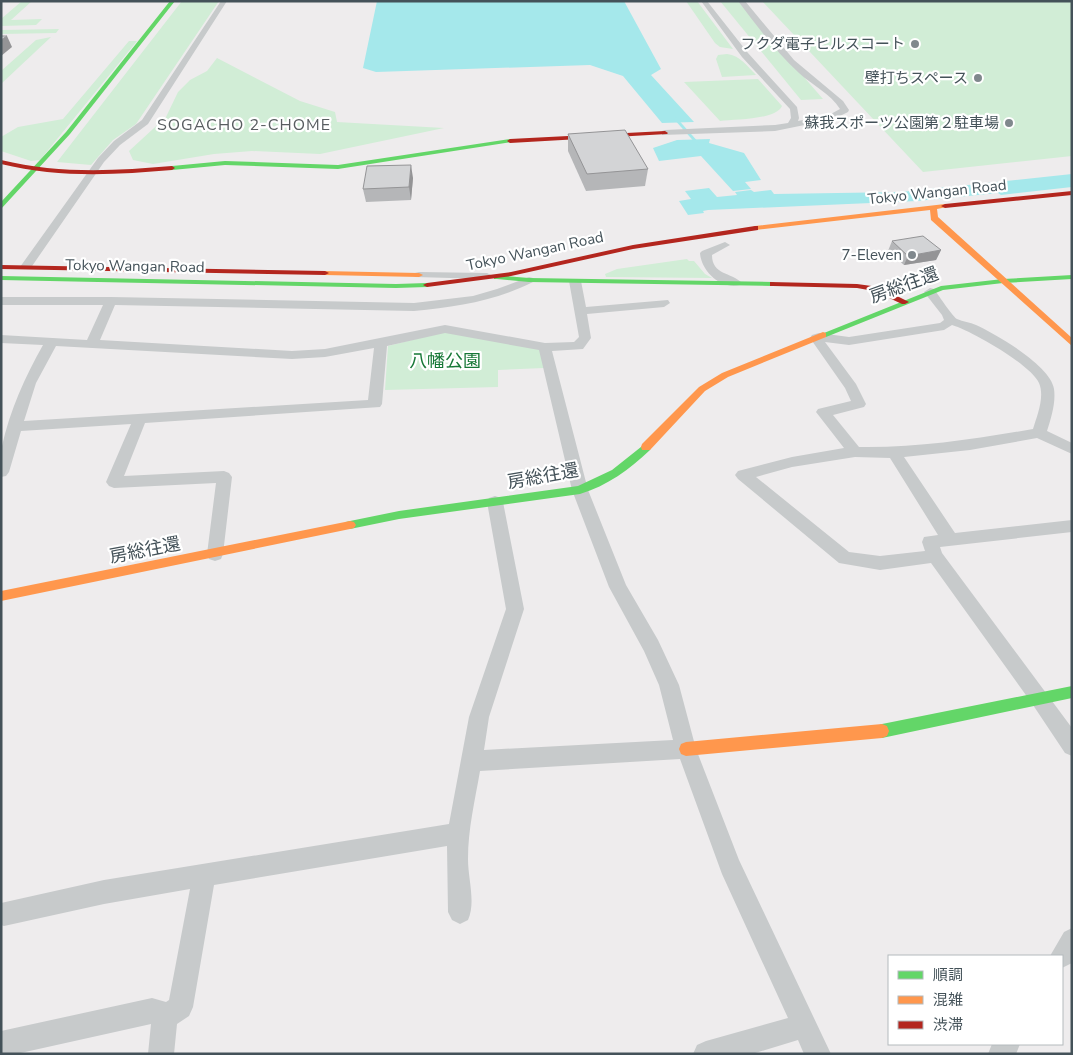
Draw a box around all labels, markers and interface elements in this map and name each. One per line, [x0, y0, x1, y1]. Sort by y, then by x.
place label: フクダ電子ヒルスコート [741, 34, 905, 54]
marker: フクダ電子ヒルスコート [909, 38, 921, 50]
place label: 壁打ちスペース [865, 68, 968, 88]
marker: 壁打ちスペース [972, 72, 984, 84]
place label: 蘇我スポーツ公園第２駐車場 [804, 113, 999, 133]
district label: SOGACHO 2-CHOME [157, 114, 331, 136]
marker: 蘇我スポーツ公園第２駐車場 [1003, 117, 1015, 129]
street label: Tokyo Wangan Road [867, 175, 1007, 209]
street label: Tokyo Wangan Road [465, 227, 605, 275]
place label: 7-Eleven [842, 245, 902, 265]
marker: 7-Eleven [906, 249, 918, 261]
street label: Tokyo Wangan Road [65, 255, 205, 277]
street label: 房総往還 [866, 261, 942, 309]
park label: 八幡公園 [409, 349, 481, 373]
street label: 房総往還 [505, 458, 581, 494]
street label: 房総往還 [107, 531, 183, 569]
legend [888, 955, 1063, 1045]
text: 順調 [933, 965, 963, 985]
text: 混雑 [933, 990, 963, 1010]
text: 渋滞 [933, 1015, 963, 1035]

